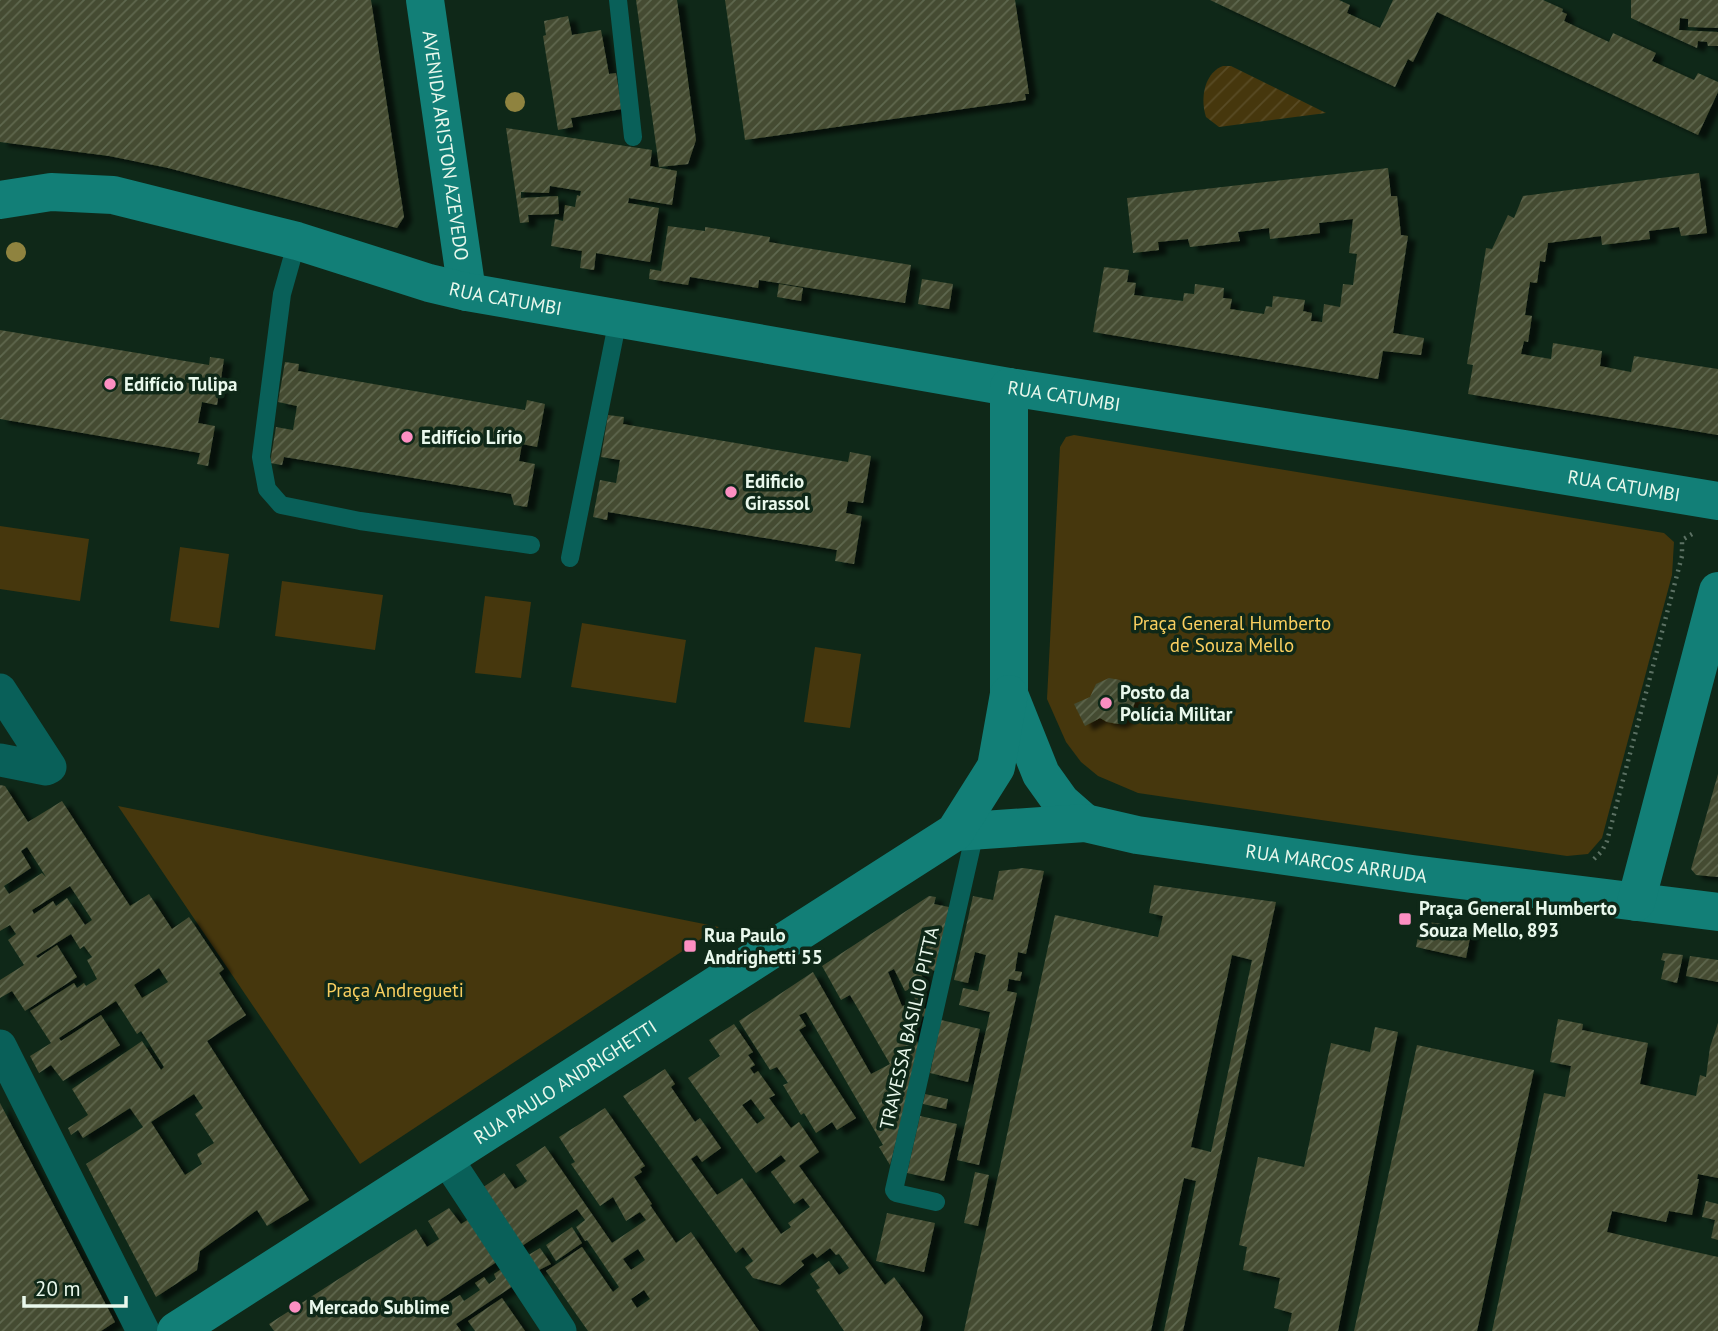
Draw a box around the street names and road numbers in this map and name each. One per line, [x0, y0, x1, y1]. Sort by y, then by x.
street label: AVENIDA ARISTON AZEVEDO [418, 29, 474, 262]
street label: RUA CATUMBI [447, 276, 564, 320]
street label: RUA CATUMBI [1006, 375, 1122, 416]
street label: RUA CATUMBI [1566, 464, 1682, 507]
street label: RUA MARCOS ARRUDA [1244, 839, 1428, 888]
street label: TRAVESSA BASILIO PITTA [874, 924, 944, 1132]
street label: RUA PAULO ANDRIGHETTI [469, 1014, 661, 1149]

